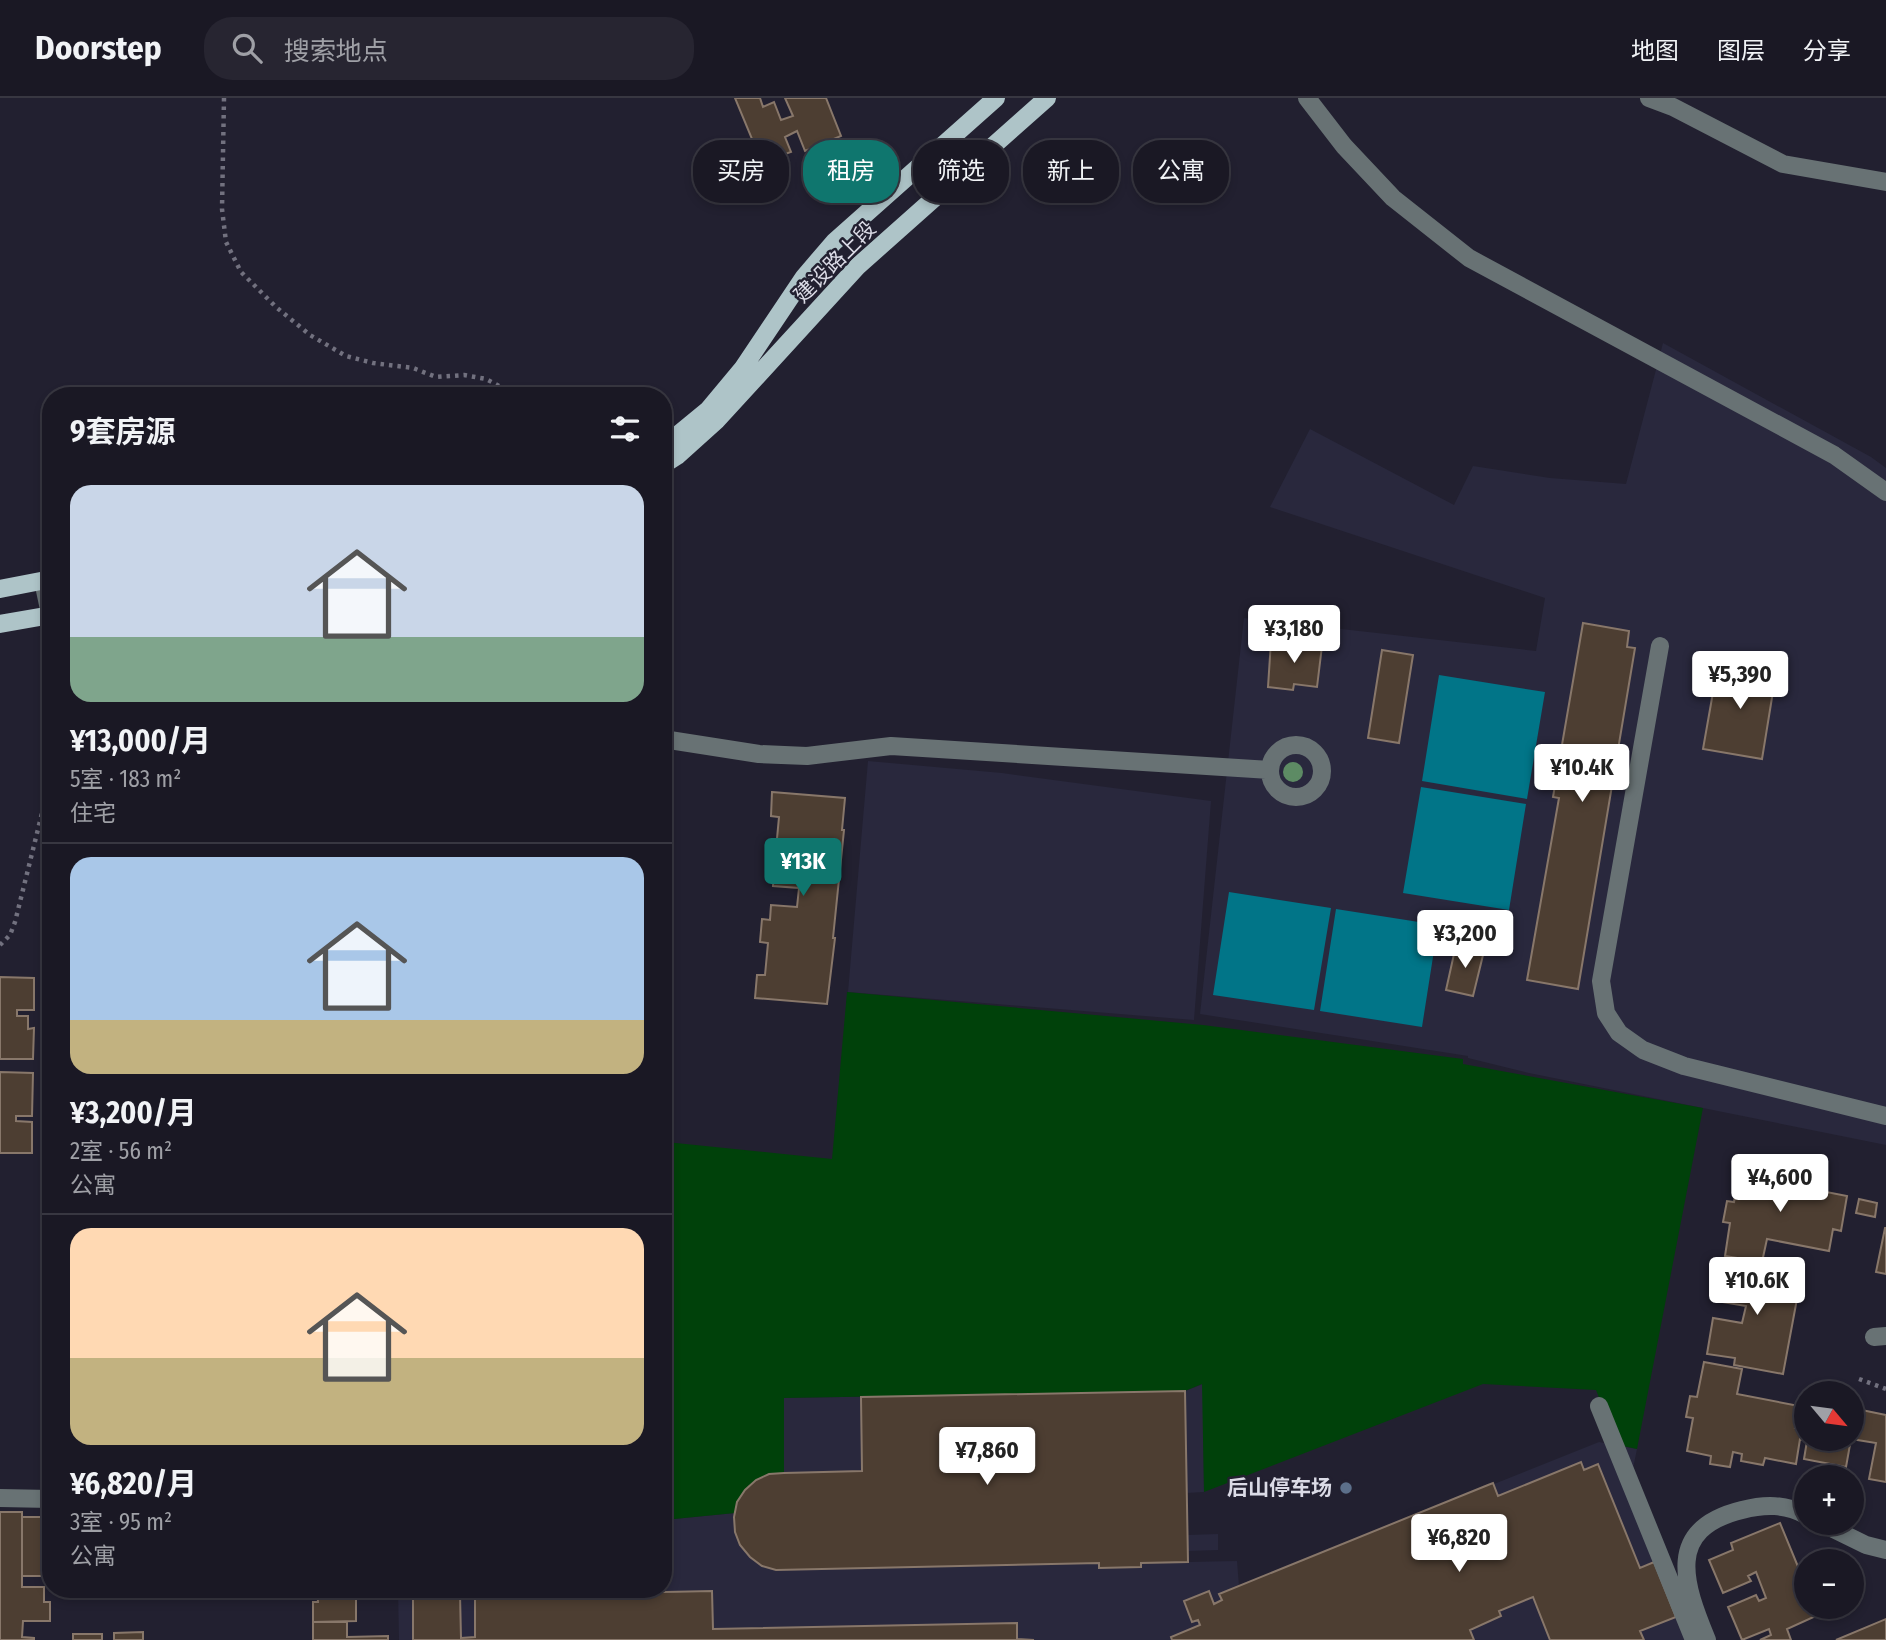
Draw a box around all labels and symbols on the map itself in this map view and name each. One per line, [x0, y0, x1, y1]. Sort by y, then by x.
street label: 建设路上段 [789, 216, 881, 308]
pin: ¥3,180 [1237, 606, 1351, 665]
pin: ¥5,390 [1683, 652, 1797, 711]
pin: ¥10.4K [1525, 744, 1639, 804]
pin: ¥13K [762, 838, 844, 898]
pin: ¥3,200 [1408, 910, 1522, 970]
pin: ¥4,600 [1723, 1154, 1837, 1214]
pin: ¥10.6K [1700, 1258, 1814, 1317]
north arrow [1794, 1381, 1864, 1451]
pin: ¥7,860 [930, 1428, 1044, 1487]
place label: 后山停车场 [1227, 1475, 1332, 1501]
marker: 后山停车场 [1338, 1480, 1354, 1496]
pin: ¥6,820 [1402, 1514, 1516, 1574]

